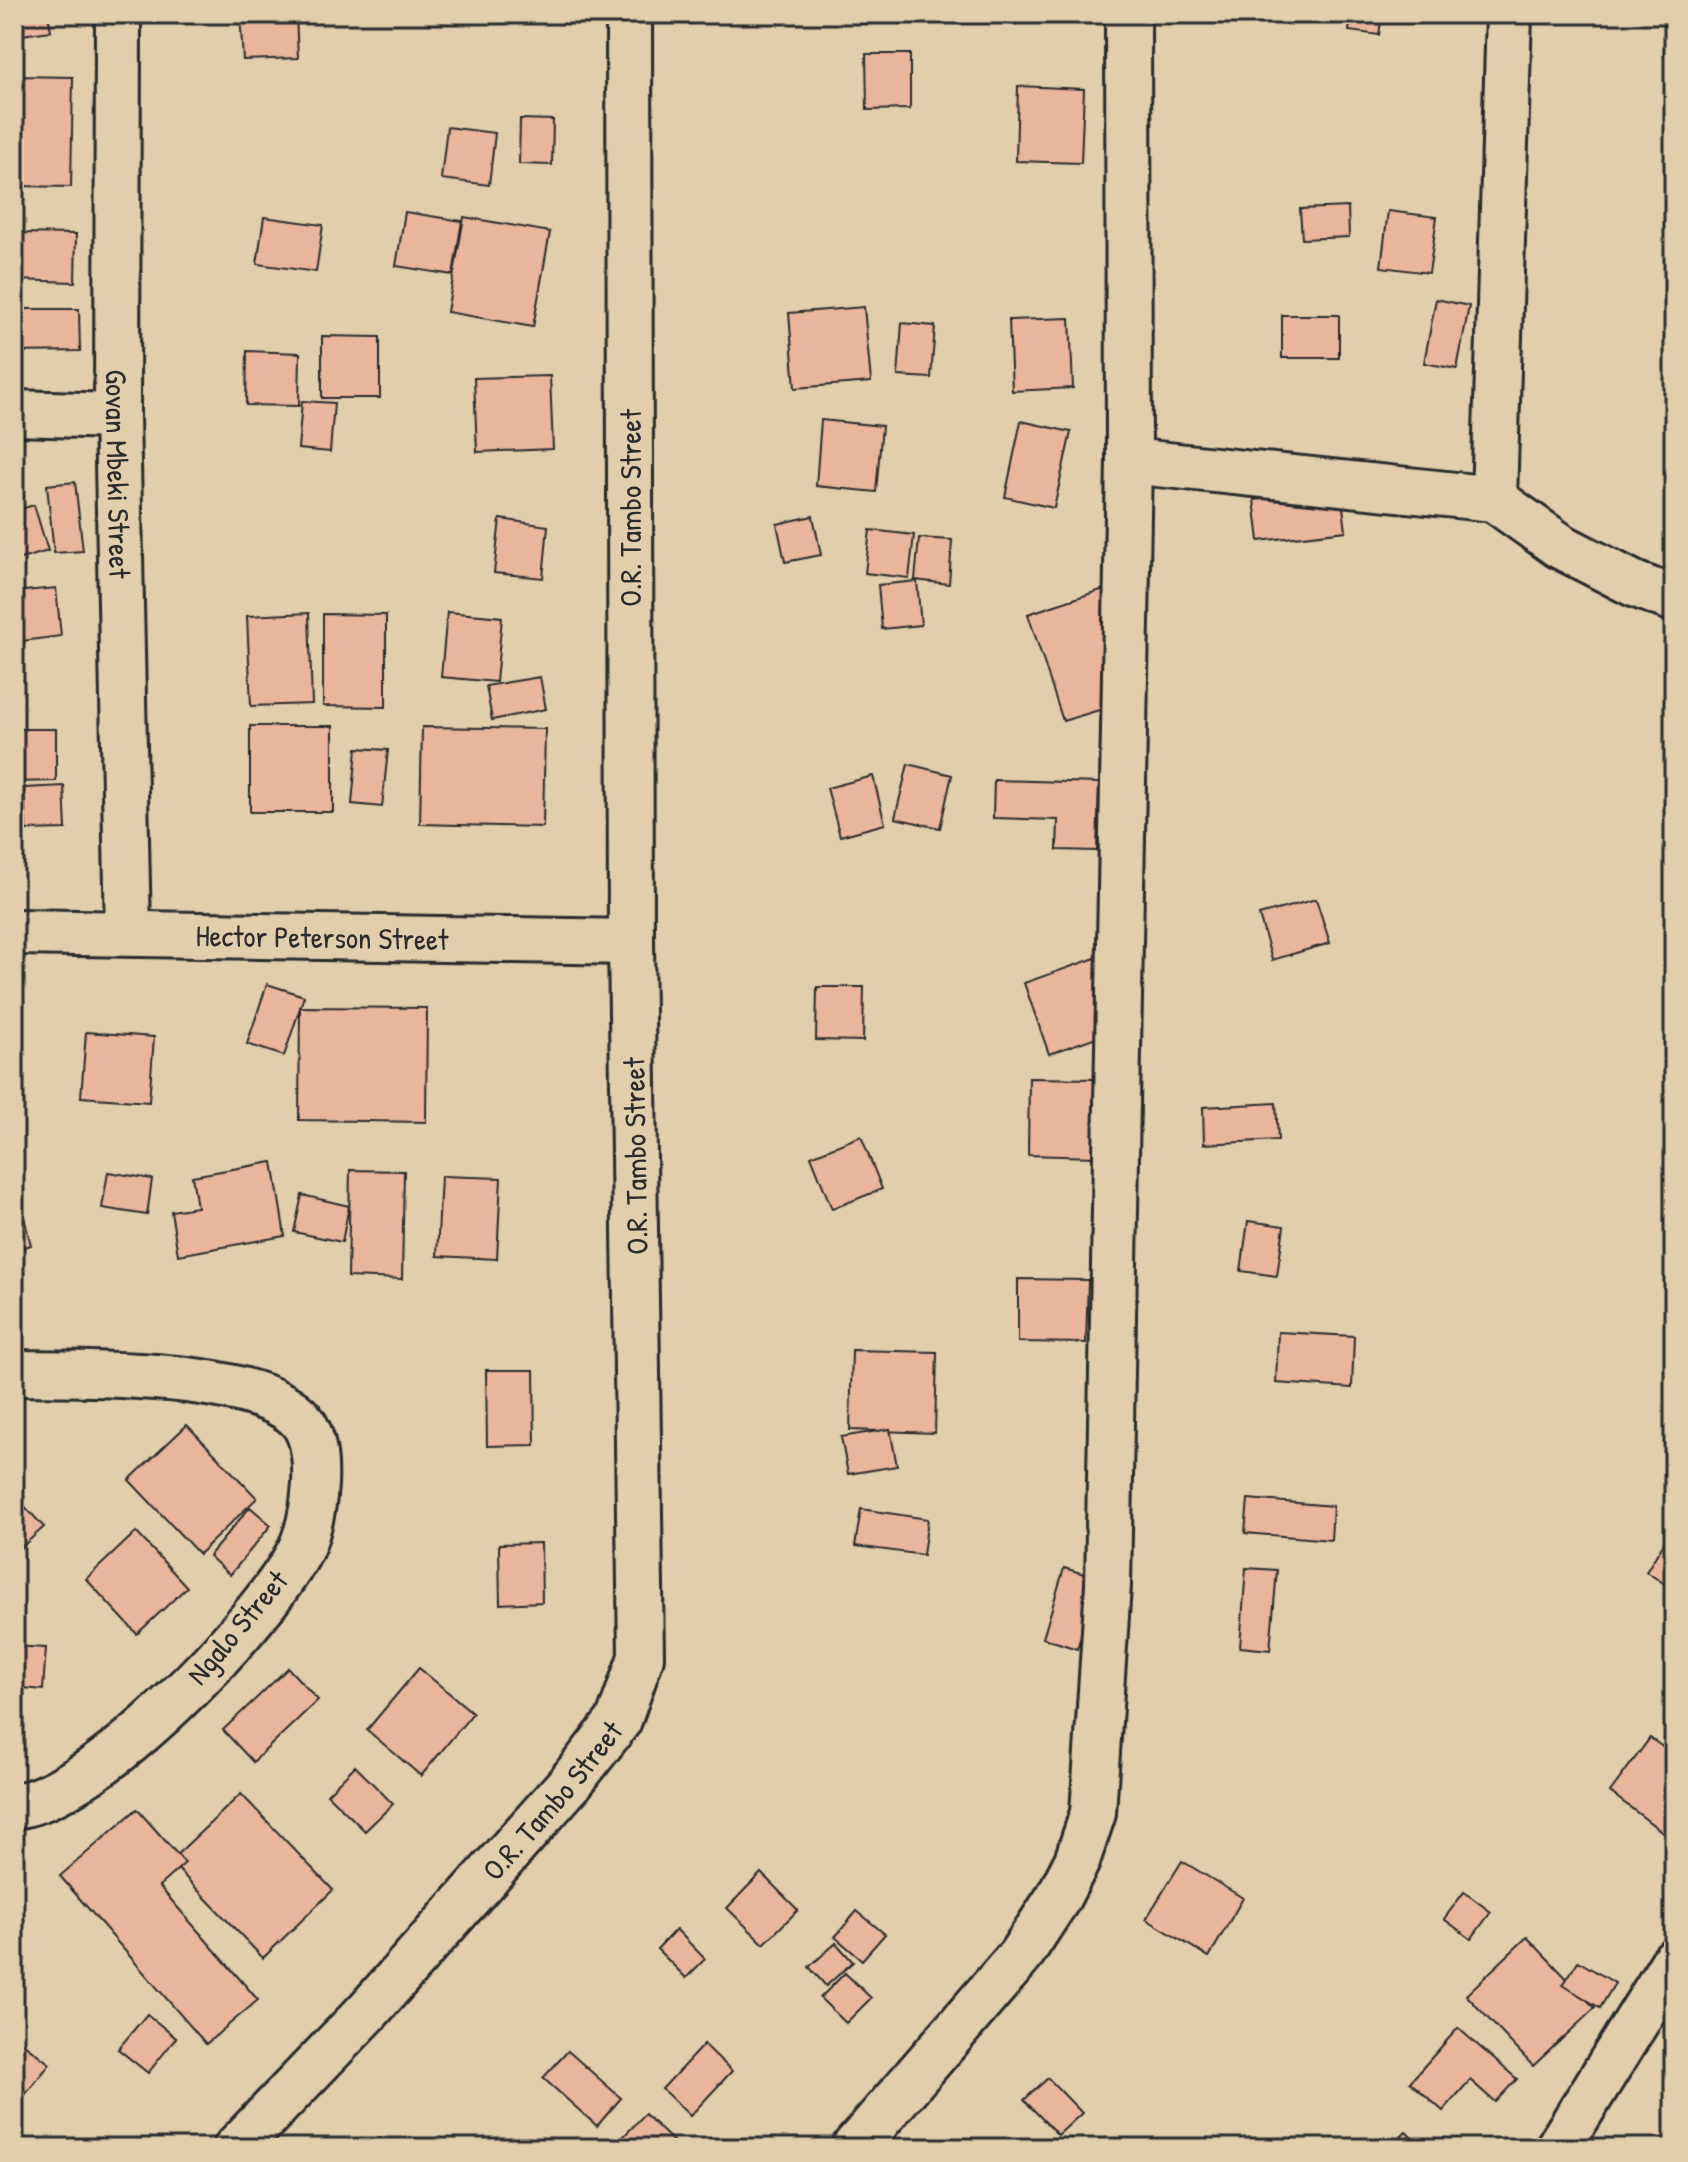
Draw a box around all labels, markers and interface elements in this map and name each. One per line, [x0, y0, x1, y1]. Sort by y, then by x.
street label: Govan Mbeki Street [97, 369, 140, 580]
street label: O.R. Tambo Street [610, 409, 650, 607]
street label: Hector Peterson Street [195, 915, 449, 959]
street label: O.R. Tambo Street [613, 1056, 657, 1255]
street label: Ngalo Street [177, 1561, 297, 1693]
street label: O.R. Tambo Street [473, 1712, 632, 1889]

